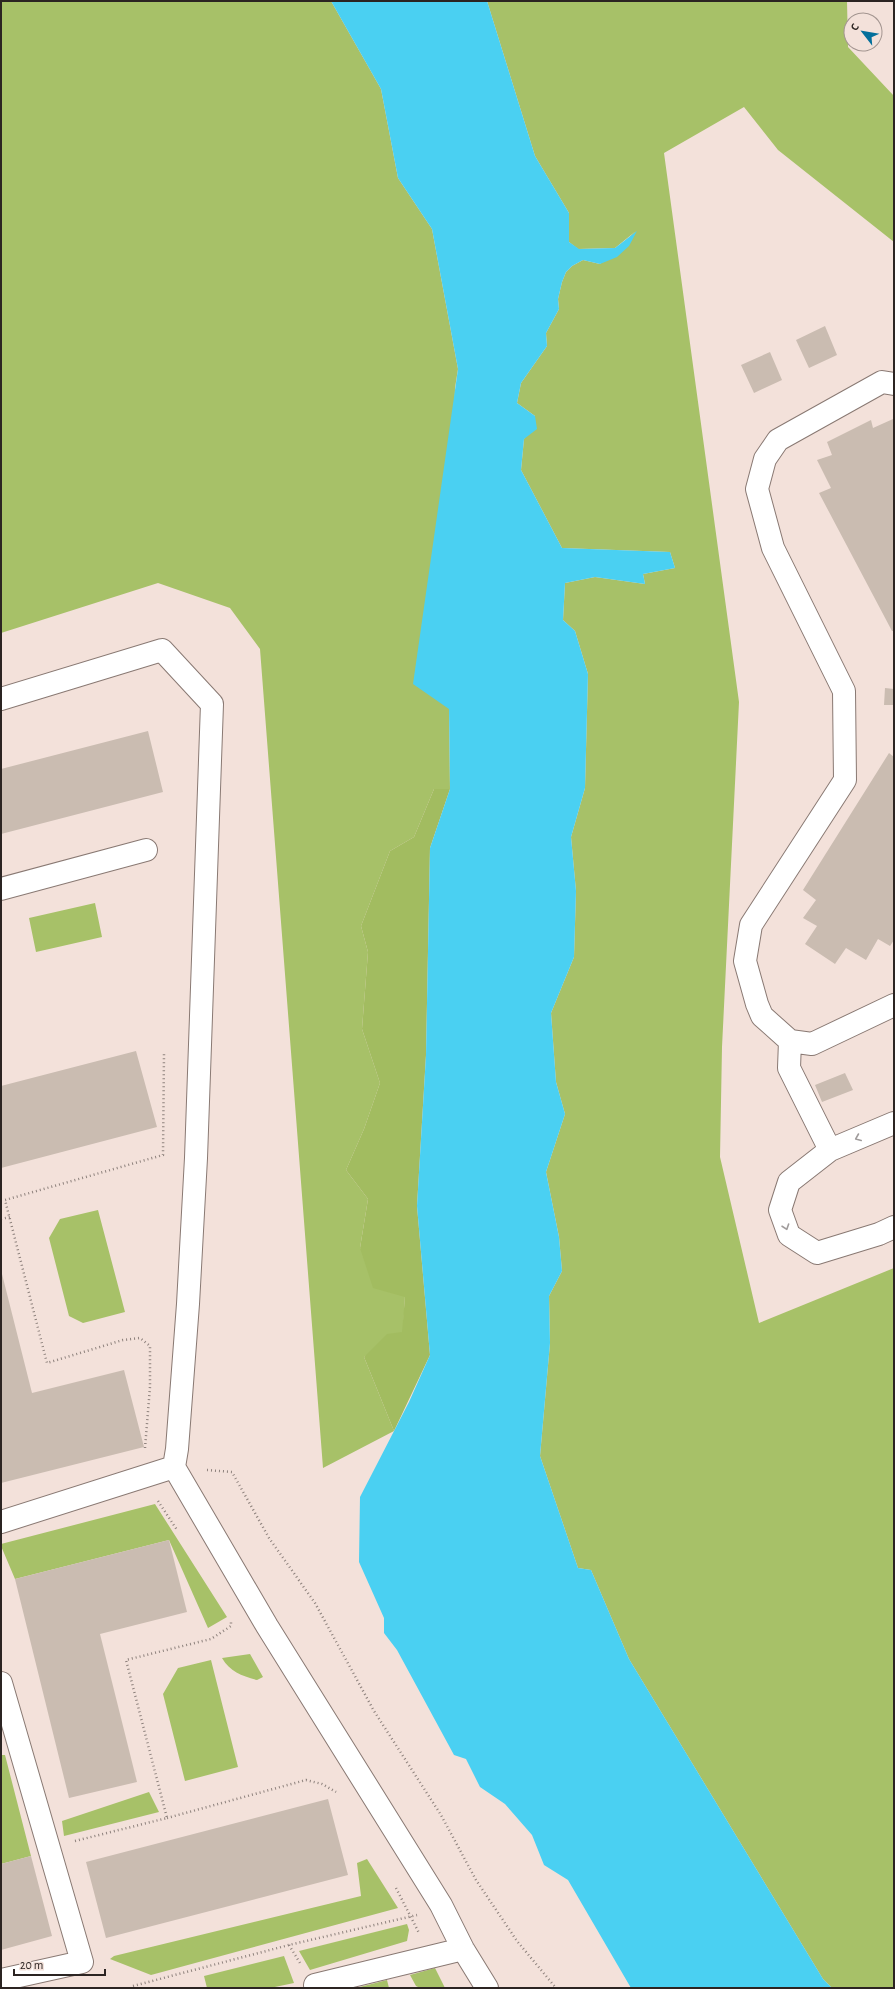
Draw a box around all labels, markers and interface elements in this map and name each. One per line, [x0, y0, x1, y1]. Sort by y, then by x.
north arrow [843, 12, 883, 52]
text: С [849, 22, 861, 33]
one-way arrow [855, 1133, 863, 1141]
one-way arrow [781, 1223, 790, 1230]
scale bar [14, 1951, 105, 1977]
text: 20 m [20, 1959, 43, 1971]

